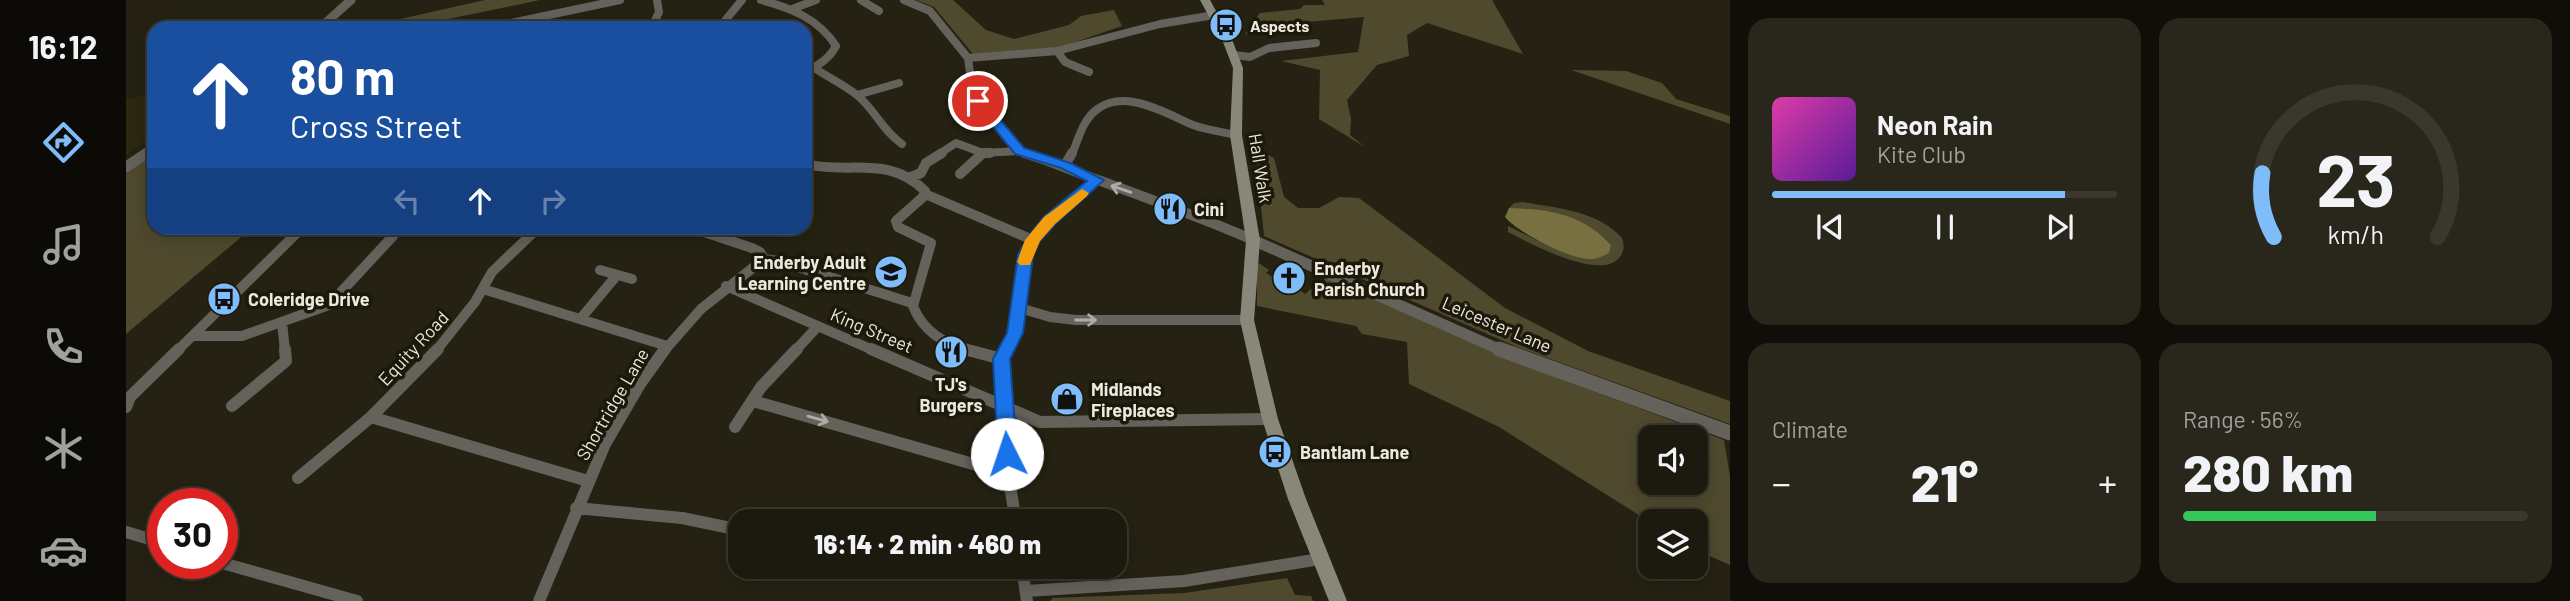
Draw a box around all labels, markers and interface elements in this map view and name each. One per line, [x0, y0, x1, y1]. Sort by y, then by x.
bus stop icon: Aspects [1207, 6, 1245, 44]
place label: Aspects [1250, 16, 1309, 35]
text: 16:12 [28, 27, 98, 65]
text: 80 m [290, 46, 395, 105]
icon: ahead [175, 49, 266, 140]
pin [948, 71, 1008, 131]
icon: arrive [959, 82, 997, 120]
text: Cross Street [290, 106, 462, 144]
text: Neon Rain [1877, 109, 1993, 140]
icon: directions [39, 118, 88, 167]
street label: Hall Walk [1245, 132, 1277, 204]
text: 23 [2316, 135, 2395, 223]
text: Kite Club [1877, 140, 1966, 168]
icon: left [388, 182, 426, 220]
icon: ahead [461, 182, 499, 220]
icon: right [534, 182, 572, 220]
one-way arrow [1111, 182, 1133, 194]
restaurant icon: Cini [1151, 190, 1189, 228]
place label: Cini [1194, 198, 1224, 220]
icon: previous [1811, 208, 1849, 246]
icon: pause [1926, 208, 1964, 246]
icon: next [2041, 208, 2079, 246]
text: km/h [2327, 219, 2384, 249]
icon: music [39, 220, 88, 269]
place label: Enderby Adult Learning Centre [738, 251, 866, 294]
school or university icon: Enderby Adult Learning Centre [872, 253, 910, 291]
place label: Enderby Parish Church [1314, 257, 1425, 300]
church icon: Enderby Parish Church [1270, 259, 1308, 297]
bus stop icon: Coleridge Drive [205, 280, 243, 318]
place label: Coleridge Drive [248, 288, 370, 310]
street label: Leicester Lane [1439, 291, 1555, 357]
street label: King Street [827, 303, 917, 357]
street label: Equity Road [373, 306, 453, 390]
one-way arrow [1075, 313, 1098, 327]
icon: phone [39, 322, 88, 371]
restaurant icon: TJ's Burgers [932, 333, 970, 371]
street label: Shortridge Lane [571, 344, 653, 464]
place label: TJ's Burgers [920, 373, 982, 416]
place label: Midlands Fireplaces [1091, 378, 1175, 421]
shop icon: Midlands Fireplaces [1048, 380, 1086, 418]
text: Range · 56% [2183, 405, 2303, 433]
one-way arrow [807, 414, 829, 427]
text: Climate [1772, 415, 1848, 443]
position arrow [970, 417, 1044, 491]
icon: climate [39, 424, 88, 473]
map controls [1638, 425, 1708, 579]
button: sound [1638, 425, 1708, 495]
bus stop icon: Bantlam Lane [1256, 433, 1294, 471]
text: 280 km [2183, 440, 2353, 502]
place label: Bantlam Lane [1300, 441, 1409, 463]
text: 21° [1911, 450, 1978, 512]
text: − [1772, 459, 1791, 505]
text: + [2098, 459, 2117, 505]
speed limit sign: 30 [147, 488, 238, 579]
button: layers [1638, 509, 1708, 579]
icon: car [39, 526, 88, 575]
text: 16:14 · 2 min · 460 m [814, 528, 1041, 559]

